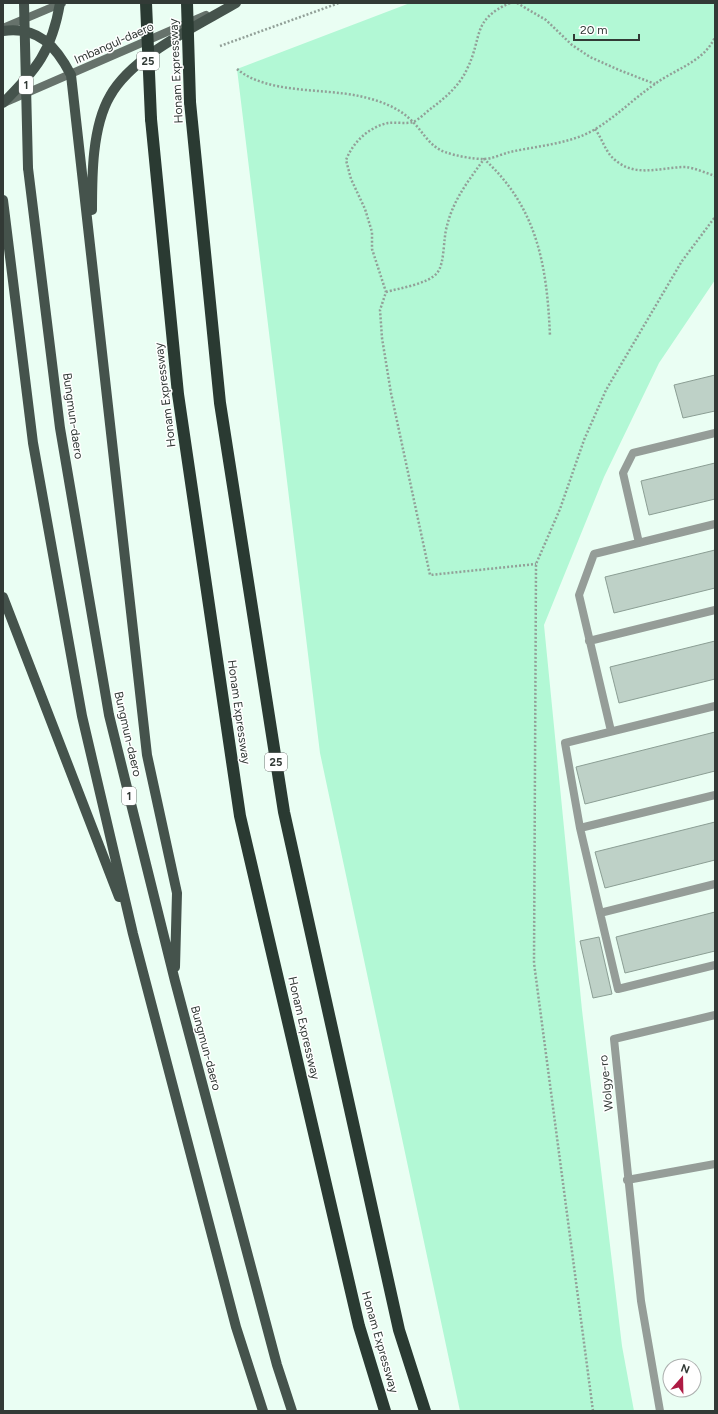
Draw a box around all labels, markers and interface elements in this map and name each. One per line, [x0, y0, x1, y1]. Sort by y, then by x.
scale bar [574, 16, 639, 42]
street label: Honam Expressway [166, 17, 186, 124]
street label: Imbangul-daero [72, 19, 156, 67]
text: 20 m [580, 23, 608, 37]
road number: 25 [137, 52, 159, 70]
road number: 1 [19, 76, 33, 94]
street label: Honam Expressway [152, 341, 178, 448]
street label: Bungmun-daero [60, 372, 86, 460]
street label: Honam Expressway [225, 659, 253, 766]
street label: Bungmun-daero [111, 690, 145, 778]
road number: 25 [265, 753, 287, 771]
road number: 1 [122, 787, 136, 805]
street label: Honam Expressway [285, 975, 323, 1082]
street label: Bungmun-daero [188, 1004, 224, 1092]
street label: Wolgye-ro [596, 1054, 616, 1112]
street label: Honam Expressway [359, 1289, 401, 1395]
north arrow [662, 1358, 702, 1398]
text: N [679, 1362, 691, 1377]

